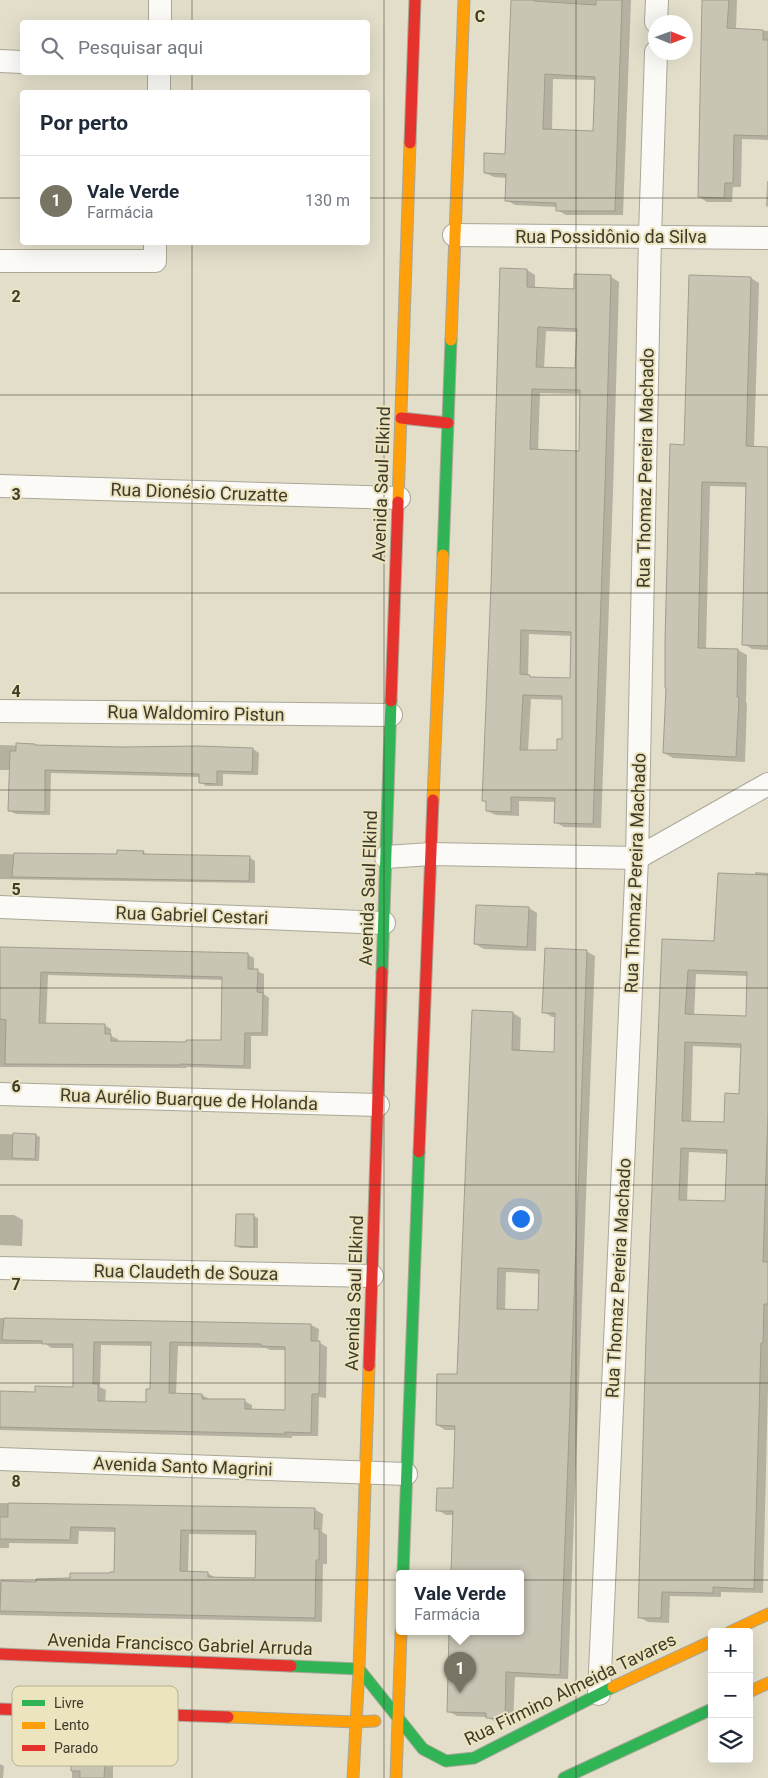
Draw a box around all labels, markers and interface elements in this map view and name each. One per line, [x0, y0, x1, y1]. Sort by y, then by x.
text: C [475, 7, 485, 26]
north arrow [648, 15, 693, 60]
search box [20, 20, 370, 75]
icon: search [38, 34, 66, 62]
text: Pesquisar aqui [78, 36, 203, 59]
text: Por perto [40, 111, 128, 135]
text: Vale Verde [87, 180, 179, 203]
text: 1 [51, 191, 61, 210]
text: 130 m [305, 191, 350, 210]
text: Farmácia [87, 203, 153, 222]
street label: Rua Possidônio da Silva [515, 226, 707, 247]
text: 2 [11, 287, 21, 306]
street label: Rua Thomaz Pereira Machado [632, 348, 658, 588]
street label: Avenida Saul Elkind [368, 406, 394, 562]
street label: Rua Dionésio Cruzatte [110, 478, 288, 506]
text: 3 [11, 485, 21, 504]
text: 4 [11, 682, 21, 701]
street label: Rua Waldomiro Pistun [107, 701, 285, 725]
street label: Rua Thomaz Pereira Machado [620, 752, 650, 994]
street label: Avenida Saul Elkind [355, 810, 381, 966]
text: 5 [11, 880, 21, 899]
street label: Rua Gabriel Cestari [115, 902, 269, 928]
text: 6 [11, 1077, 21, 1096]
street label: Rua Aurélio Buarque de Holanda [60, 1084, 318, 1114]
street label: Rua Thomaz Pereira Machado [601, 1157, 635, 1399]
your location [508, 1206, 534, 1232]
street label: Avenida Saul Elkind [341, 1215, 367, 1371]
street label: Rua Claudeth de Souza [93, 1260, 279, 1284]
text: 7 [11, 1275, 21, 1294]
street label: Avenida Santo Magrini [93, 1452, 273, 1480]
text: 8 [11, 1472, 21, 1491]
popup [396, 1570, 524, 1635]
text: Vale Verde [414, 1582, 506, 1605]
text: Farmácia [414, 1605, 480, 1624]
street label: Rua Firmino Almeida Tavares [461, 1628, 679, 1750]
map controls [708, 1628, 753, 1763]
button: + [708, 1628, 753, 1673]
street label: Avenida Francisco Gabriel Arruda [47, 1629, 313, 1659]
pin: 1 [444, 1652, 476, 1693]
button: − [708, 1673, 753, 1718]
legend [12, 1686, 178, 1766]
text: Livre [54, 1695, 84, 1711]
text: Lento [54, 1717, 89, 1733]
button: layers [708, 1718, 753, 1763]
text: Parado [54, 1740, 98, 1756]

